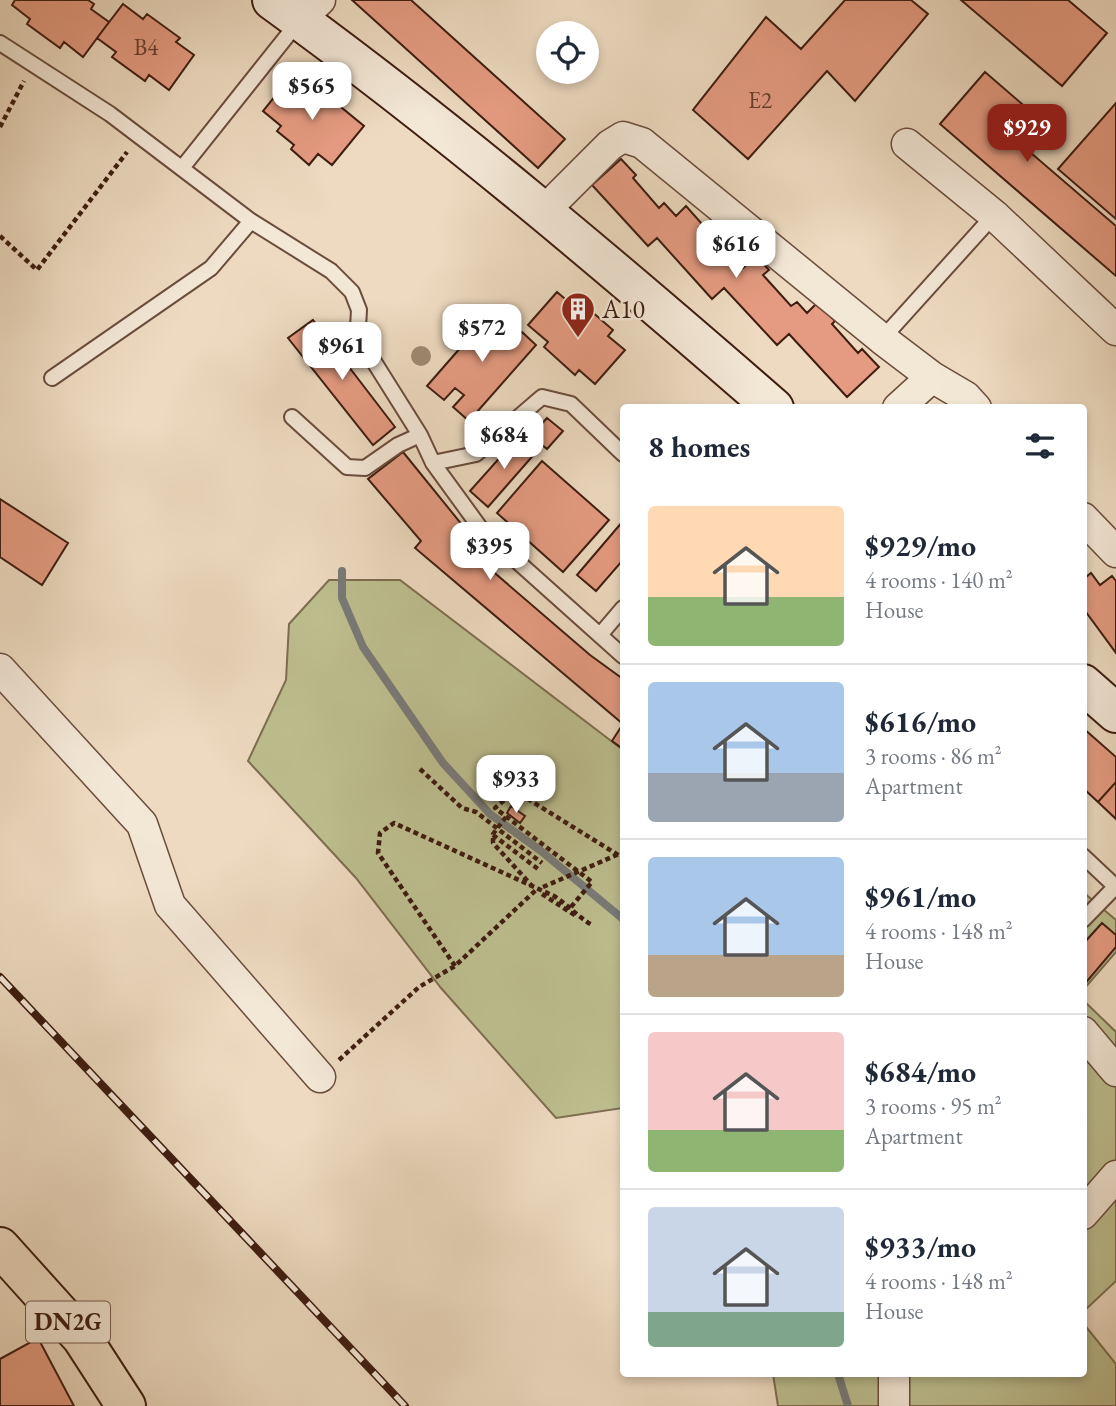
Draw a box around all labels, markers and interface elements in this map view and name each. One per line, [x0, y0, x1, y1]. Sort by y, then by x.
map controls [536, 21, 599, 84]
button: locate [536, 21, 599, 84]
house number: B4 [134, 32, 159, 62]
pin: $565 [271, 62, 353, 122]
text: $565 [288, 70, 336, 100]
house number: E2 [748, 85, 772, 115]
pin: $929 [986, 104, 1068, 164]
text: $929 [1003, 112, 1051, 142]
pin: $616 [695, 220, 777, 280]
text: $616 [712, 228, 760, 258]
building icon: A10 [559, 290, 597, 339]
place label: A10 [601, 292, 645, 326]
pin: $572 [441, 304, 523, 364]
text: $572 [458, 312, 506, 342]
pin: $961 [301, 322, 383, 382]
text: $961 [318, 330, 366, 360]
pin: $684 [463, 412, 545, 471]
text: $684 [480, 419, 528, 449]
text: 8 homes [648, 427, 750, 466]
icon: filters [1021, 427, 1059, 465]
pin: $395 [449, 522, 531, 582]
text: $929/mo [865, 526, 976, 565]
text: $395 [466, 530, 514, 560]
icon: home [704, 534, 788, 618]
text: 4 rooms · 140 m² [865, 565, 1013, 595]
text: House [865, 595, 924, 625]
text: $616/mo [865, 702, 976, 741]
icon: home [704, 710, 788, 794]
text: 3 rooms · 86 m² [865, 741, 1002, 771]
pin: $933 [475, 756, 557, 815]
text: $933 [492, 763, 540, 793]
text: Apartment [865, 771, 963, 801]
text: $961/mo [865, 877, 976, 916]
icon: home [704, 885, 788, 969]
text: 4 rooms · 148 m² [865, 916, 1013, 946]
text: House [865, 946, 924, 976]
text: $684/mo [865, 1052, 976, 1091]
icon: home [704, 1060, 788, 1144]
text: 3 rooms · 95 m² [865, 1091, 1002, 1121]
text: Apartment [865, 1121, 963, 1151]
text: $933/mo [865, 1227, 976, 1266]
icon: home [704, 1235, 788, 1319]
text: 4 rooms · 148 m² [865, 1266, 1013, 1296]
text: House [865, 1296, 924, 1326]
road number: DN2G [26, 1302, 110, 1342]

